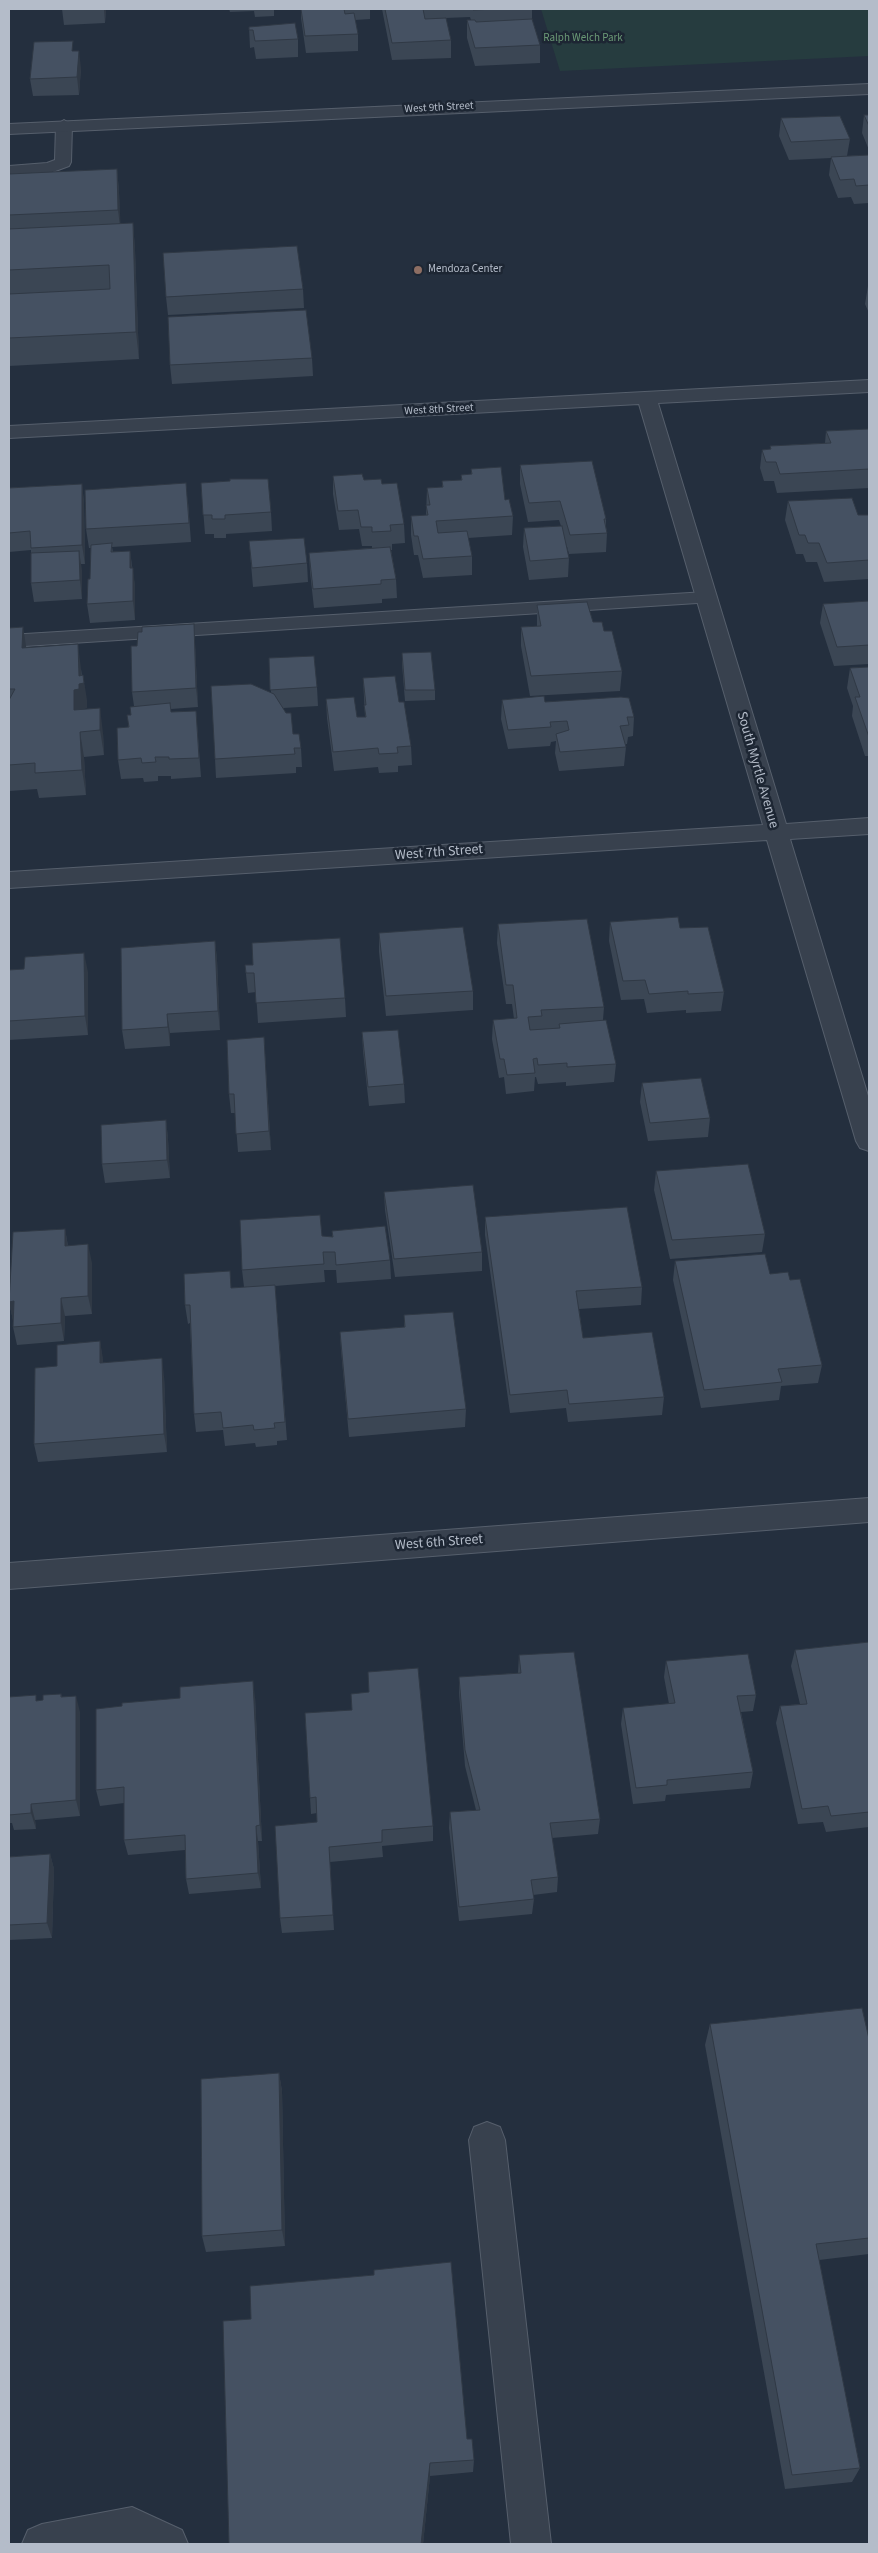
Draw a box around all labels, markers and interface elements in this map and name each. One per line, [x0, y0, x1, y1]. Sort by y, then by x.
park label: Ralph Welch Park [543, 32, 623, 46]
street label: West 9th Street [404, 100, 474, 116]
place label: Mendoza Center [428, 263, 502, 277]
marker: Mendoza Center [412, 264, 424, 276]
street label: West 8th Street [404, 402, 474, 418]
street label: South Myrtle Avenue [732, 710, 782, 830]
street label: West 7th Street [394, 842, 484, 864]
street label: West 6th Street [394, 1532, 484, 1554]

